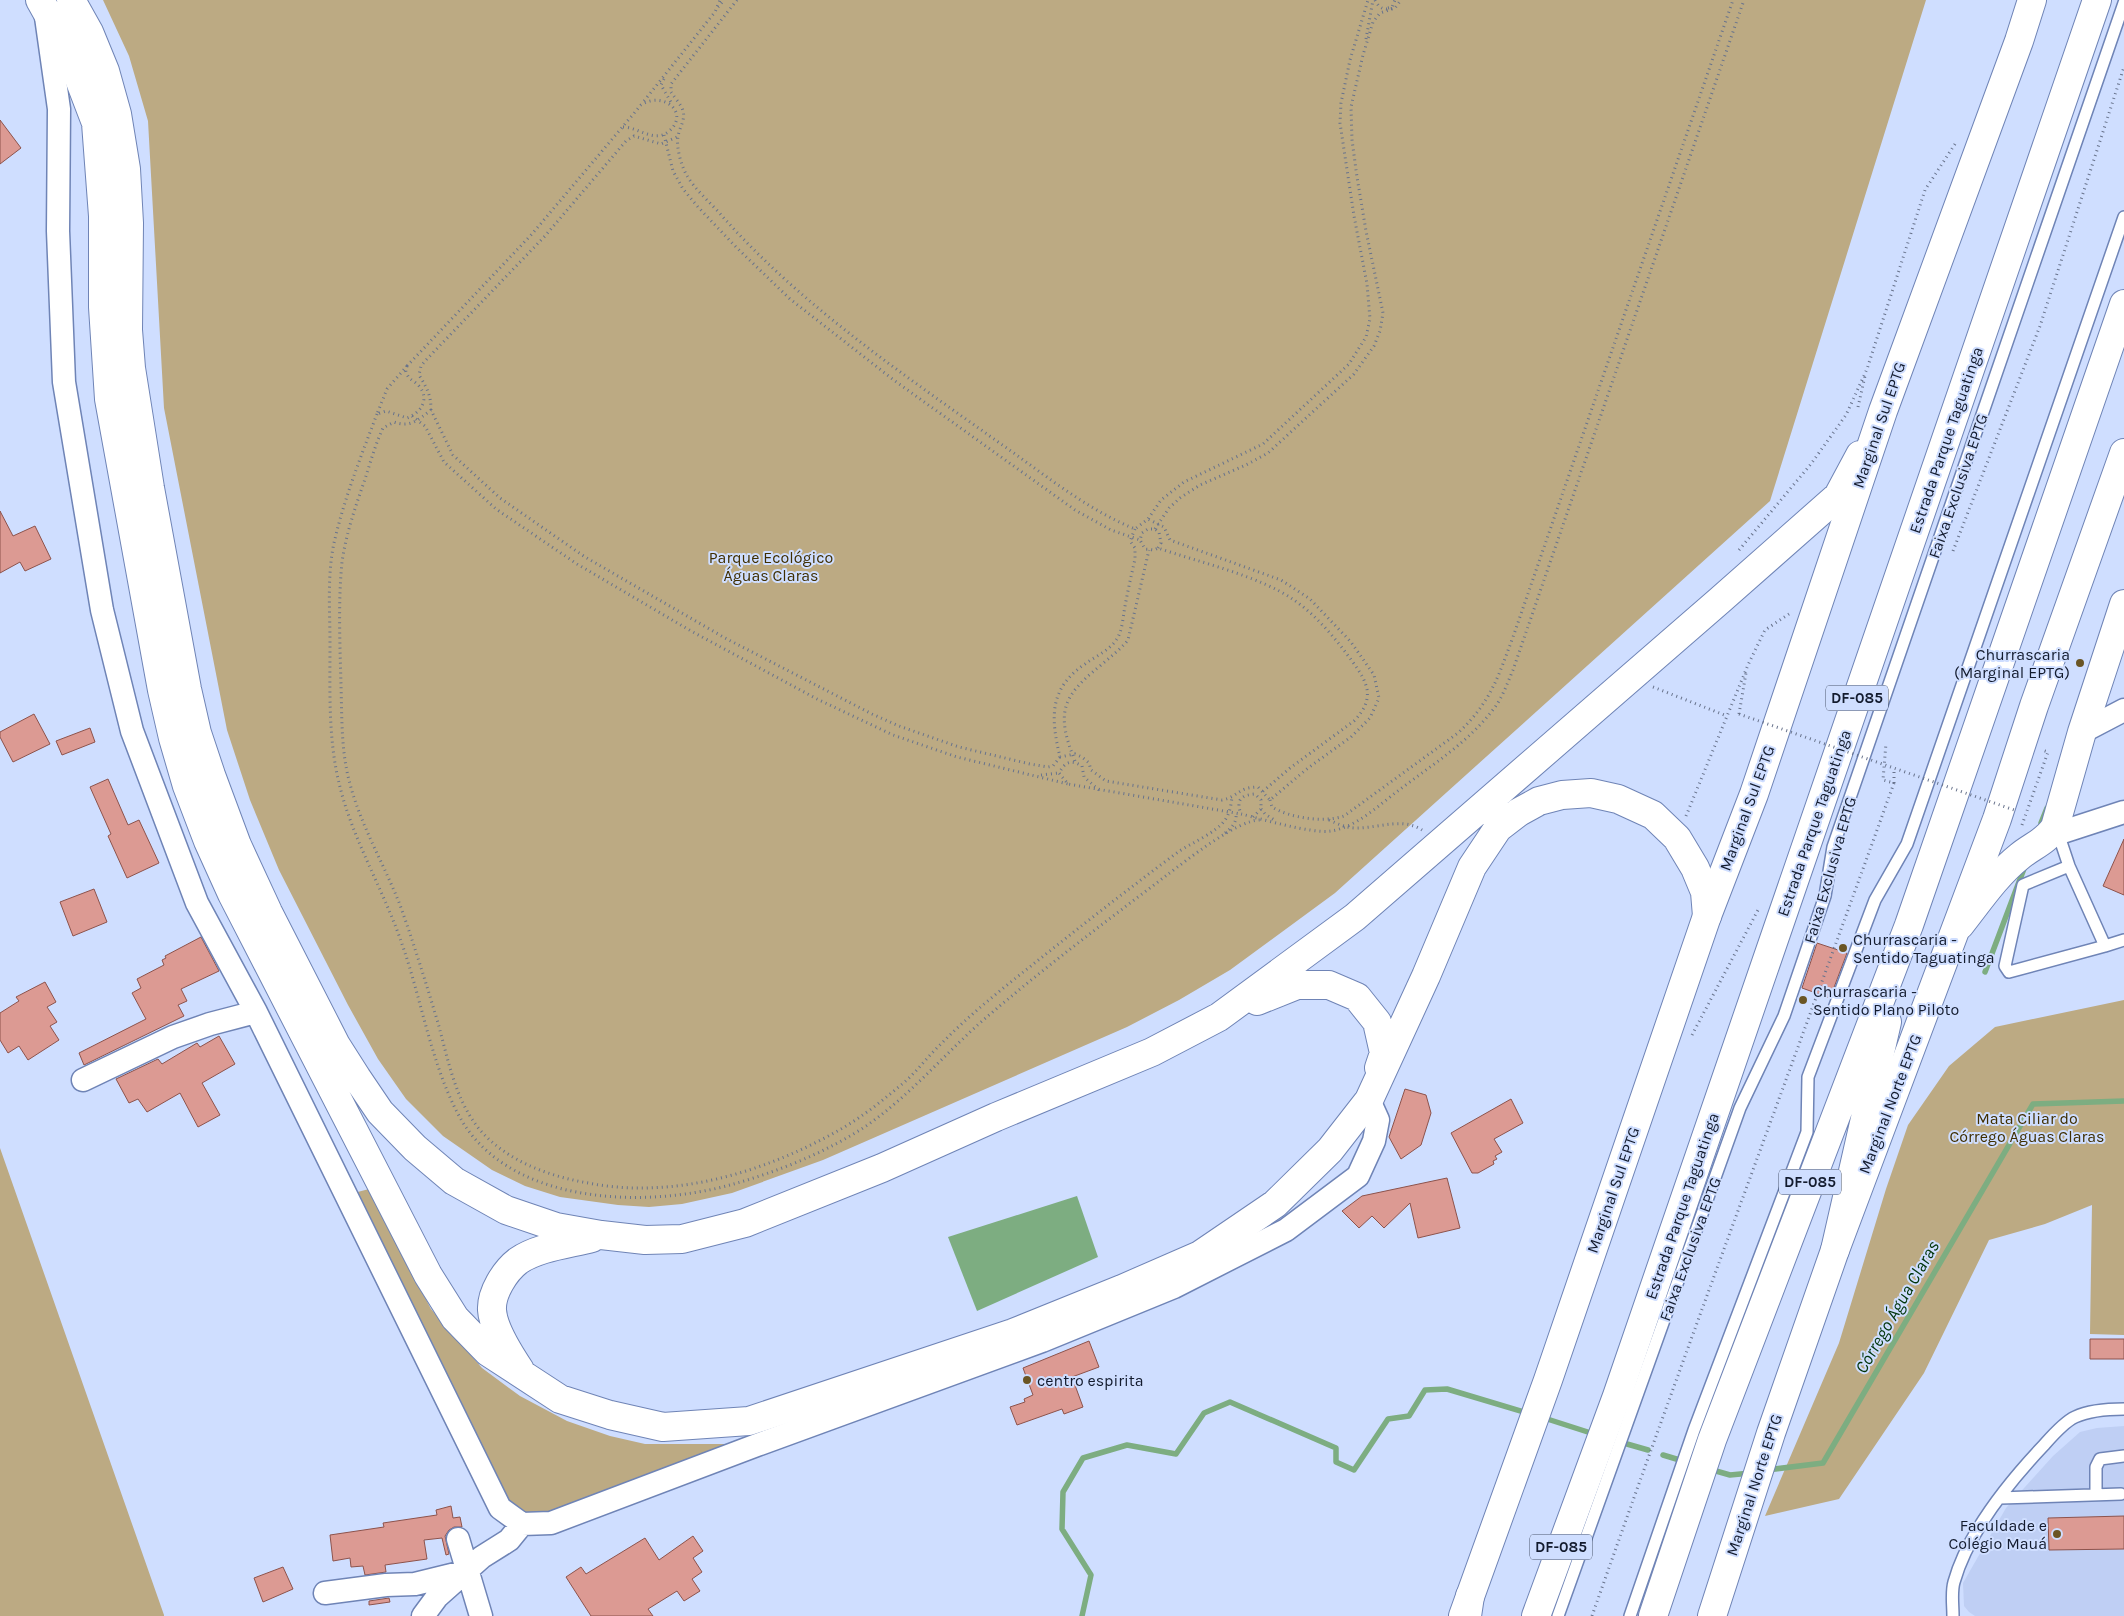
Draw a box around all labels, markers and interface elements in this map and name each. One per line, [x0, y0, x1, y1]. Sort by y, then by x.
street label: Estrada Parque Taguatinga [1905, 344, 1987, 536]
street label: Marginal Sul EPTG [1848, 359, 1910, 491]
street label: Faixa Exclusiva EPTG [1924, 411, 1992, 561]
park label: Parque Ecológico Águas Claras [709, 548, 833, 585]
place label: Churrascaria (Marginal EPTG) [1954, 645, 2070, 682]
marker: Churrascaria (Marginal EPTG) [2074, 657, 2086, 669]
road number: DF-085 [1826, 686, 1888, 710]
street label: Estrada Parque Taguatinga [1773, 727, 1855, 919]
street label: Marginal Sul EPTG [1715, 743, 1779, 873]
street label: Faixa Exclusiva EPTG [1800, 794, 1860, 946]
place label: Churrascaria - Sentido Taguatinga [1853, 930, 1995, 967]
marker: Churrascaria - Sentido Taguatinga [1837, 942, 1849, 954]
place label: Churrascaria - Sentido Plano Piloto [1813, 982, 1959, 1019]
marker: Churrascaria - Sentido Plano Piloto [1797, 994, 1809, 1006]
street label: Marginal Norte EPTG [1855, 1031, 1925, 1177]
park label: Mata Ciliar do Córrego Águas Claras [1950, 1109, 2104, 1146]
street label: Estrada Parque Taguatinga [1641, 1110, 1723, 1302]
street label: Marginal Sul EPTG [1582, 1124, 1644, 1256]
road number: DF-085 [1779, 1170, 1841, 1194]
street label: Faixa Exclusiva EPTG [1655, 1174, 1725, 1324]
water label: Córrego Água Claras [1850, 1237, 1944, 1377]
place label: centro espirita [1037, 1371, 1144, 1390]
marker: centro espirita [1021, 1374, 1033, 1386]
street label: Marginal Norte EPTG [1722, 1412, 1786, 1558]
place label: Faculdade e Colégio Mauá [1949, 1516, 2047, 1553]
marker: Faculdade e Colégio Mauá [2051, 1528, 2063, 1540]
road number: DF-085 [1530, 1534, 1592, 1560]

